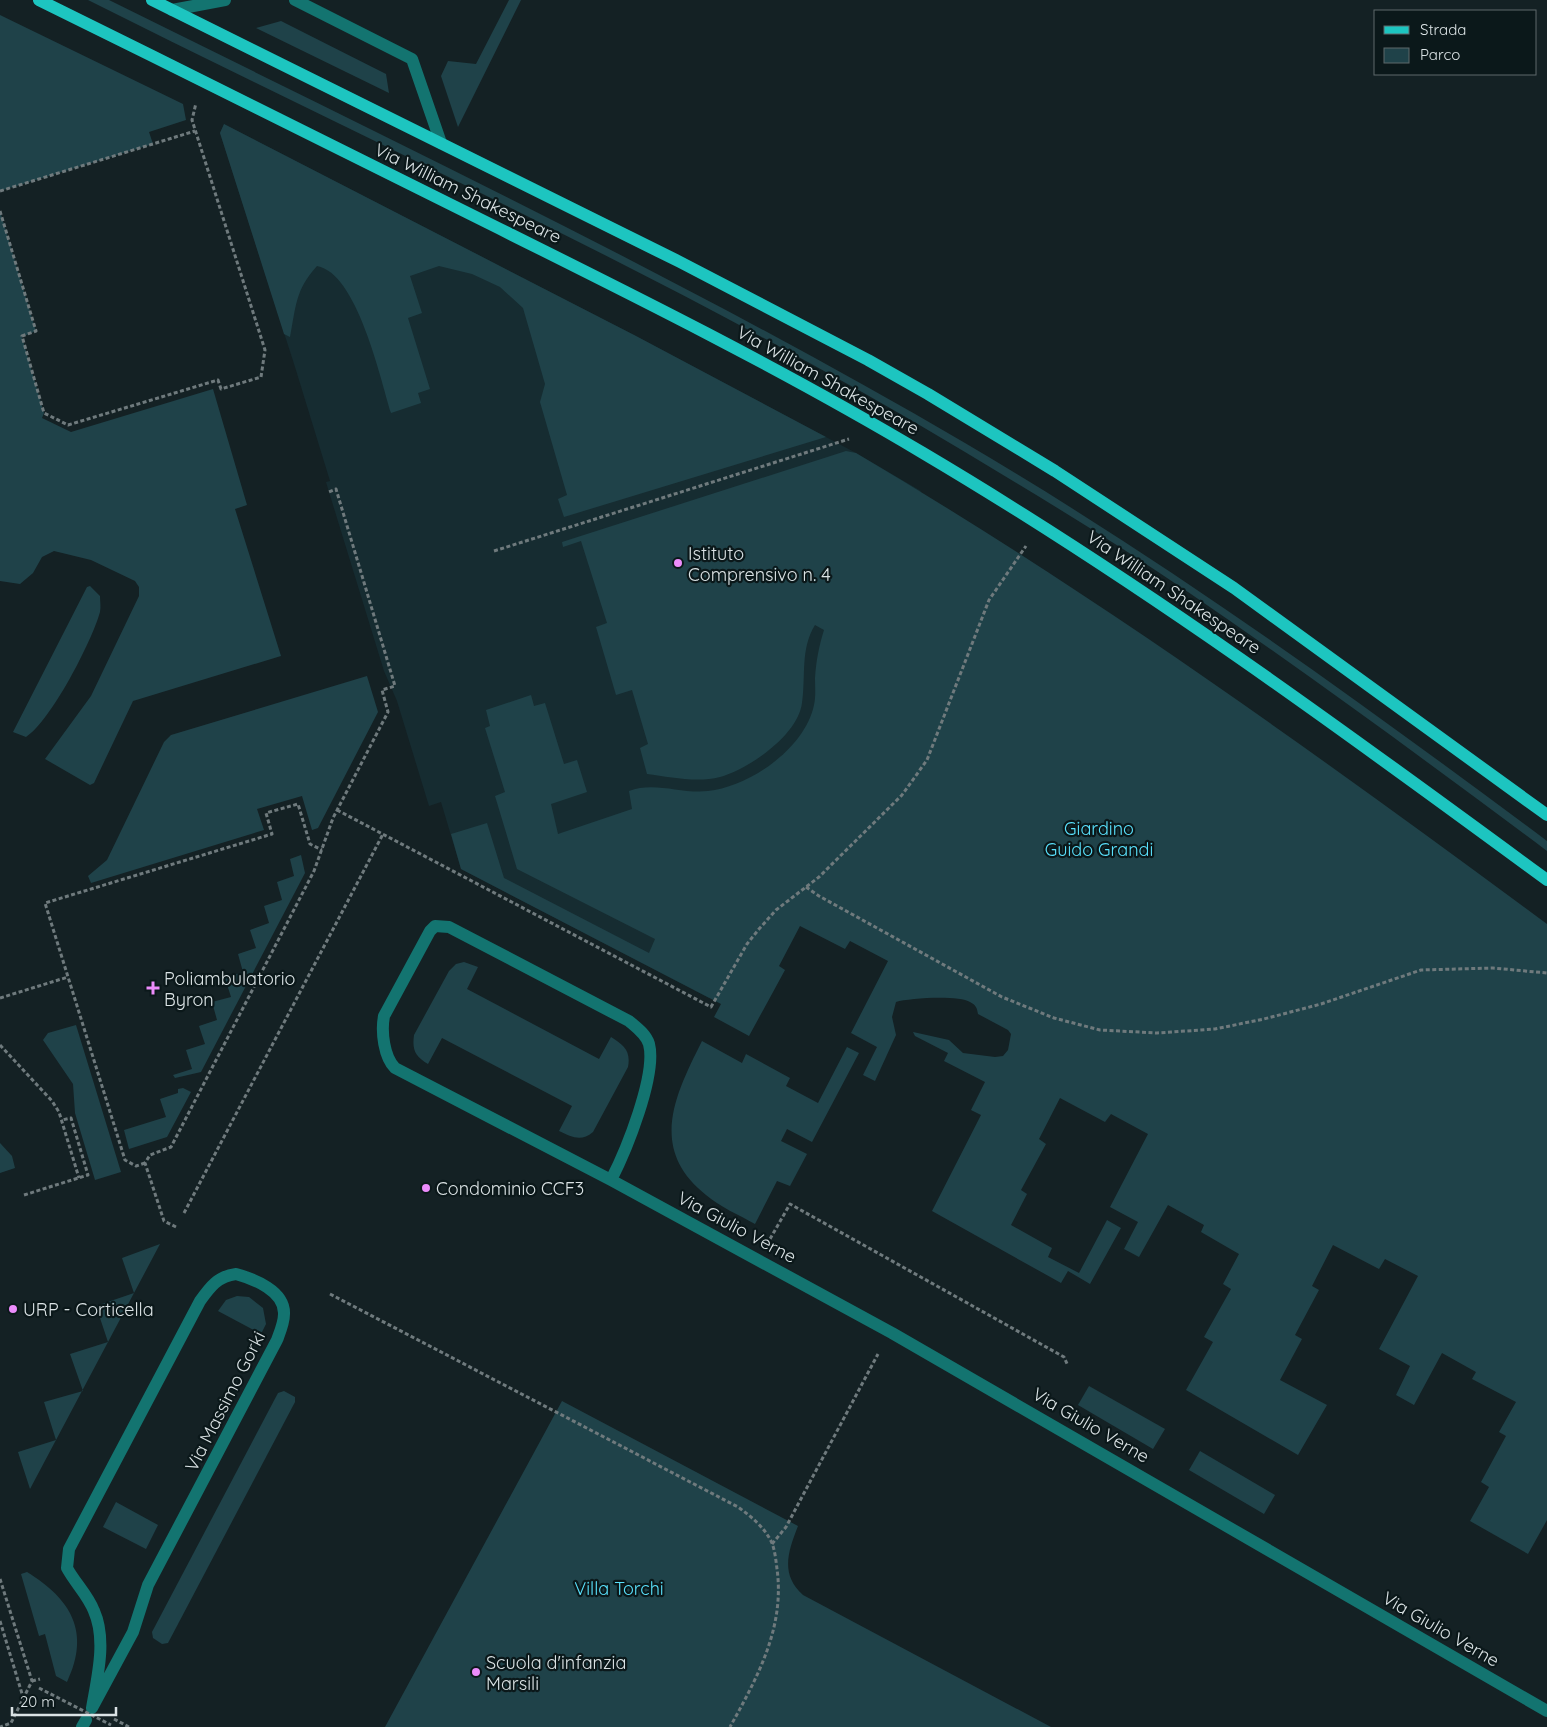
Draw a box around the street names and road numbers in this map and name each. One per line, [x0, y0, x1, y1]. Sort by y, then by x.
street label: Via William Shakespeare [371, 138, 565, 248]
street label: Via William Shakespeare [733, 320, 923, 440]
street label: Via William Shakespeare [1083, 525, 1265, 659]
street label: Via Giulio Verne [674, 1186, 800, 1268]
street label: Via Massimo Gorki [180, 1327, 270, 1475]
street label: Via Giulio Verne [1028, 1382, 1154, 1468]
street label: Via Giulio Verne [1378, 1586, 1504, 1672]

